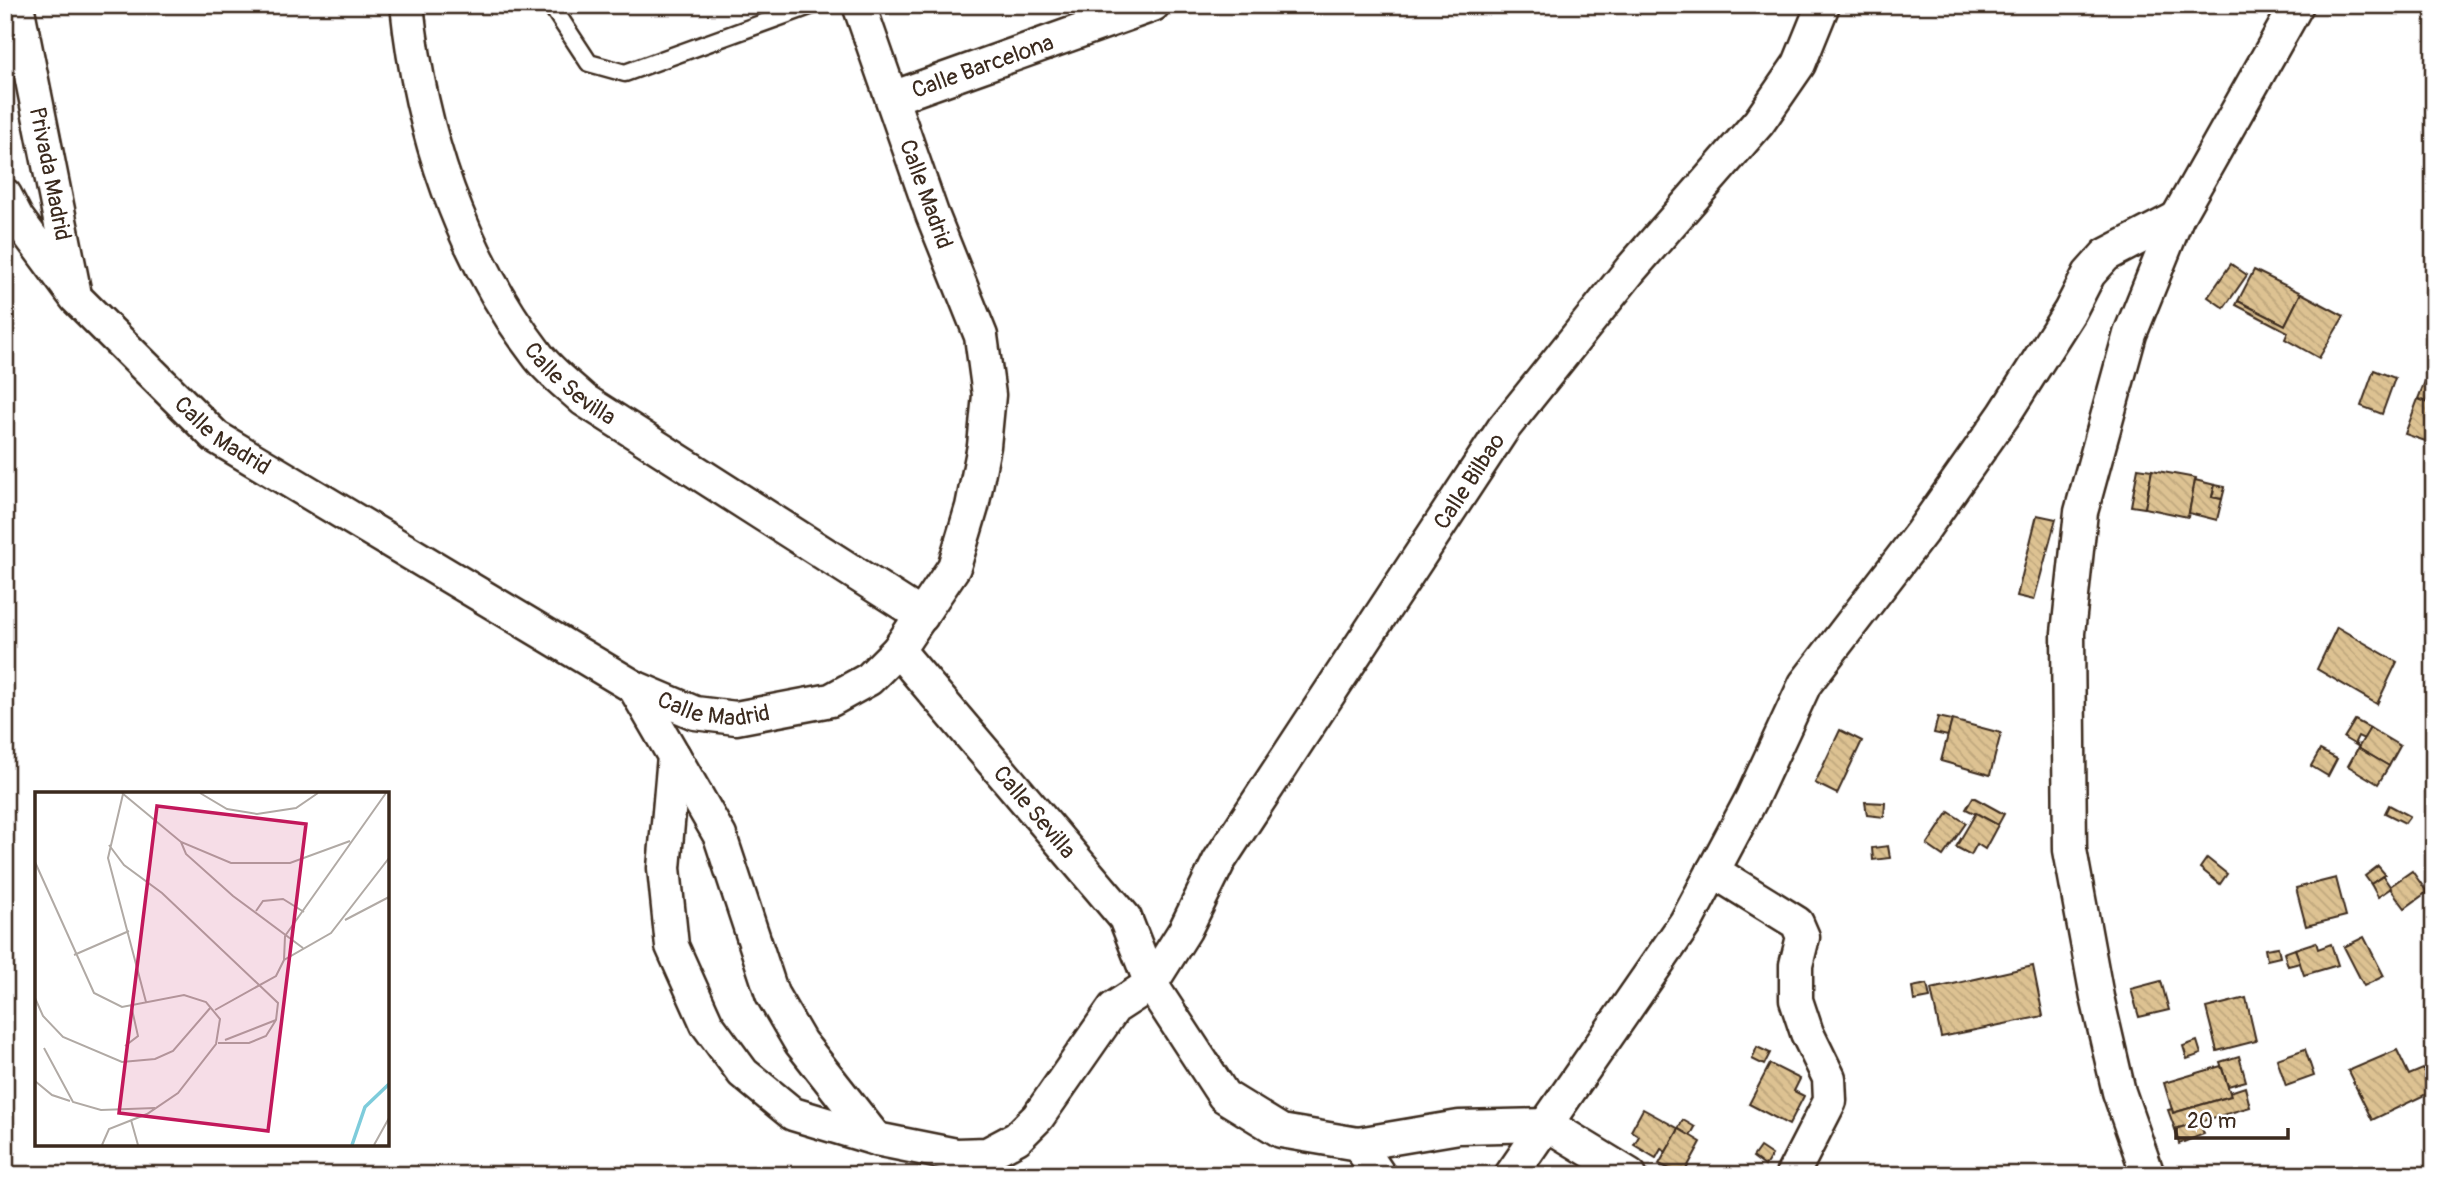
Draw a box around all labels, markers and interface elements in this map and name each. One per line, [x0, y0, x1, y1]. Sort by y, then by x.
street label: Calle Barcelona [908, 27, 1057, 104]
street label: Privada Madrid [23, 104, 78, 243]
street label: Calle Madrid [893, 135, 959, 253]
street label: Calle Sevilla [518, 336, 622, 431]
street label: Calle Madrid [168, 389, 276, 481]
street label: Calle Bilbao [1427, 427, 1511, 535]
street label: Calle Madrid [653, 684, 772, 732]
street label: Calle Sevilla [987, 759, 1083, 864]
inset map [35, 792, 388, 1145]
scale bar [2176, 1096, 2288, 1140]
text: 20 m [2187, 1108, 2236, 1135]

